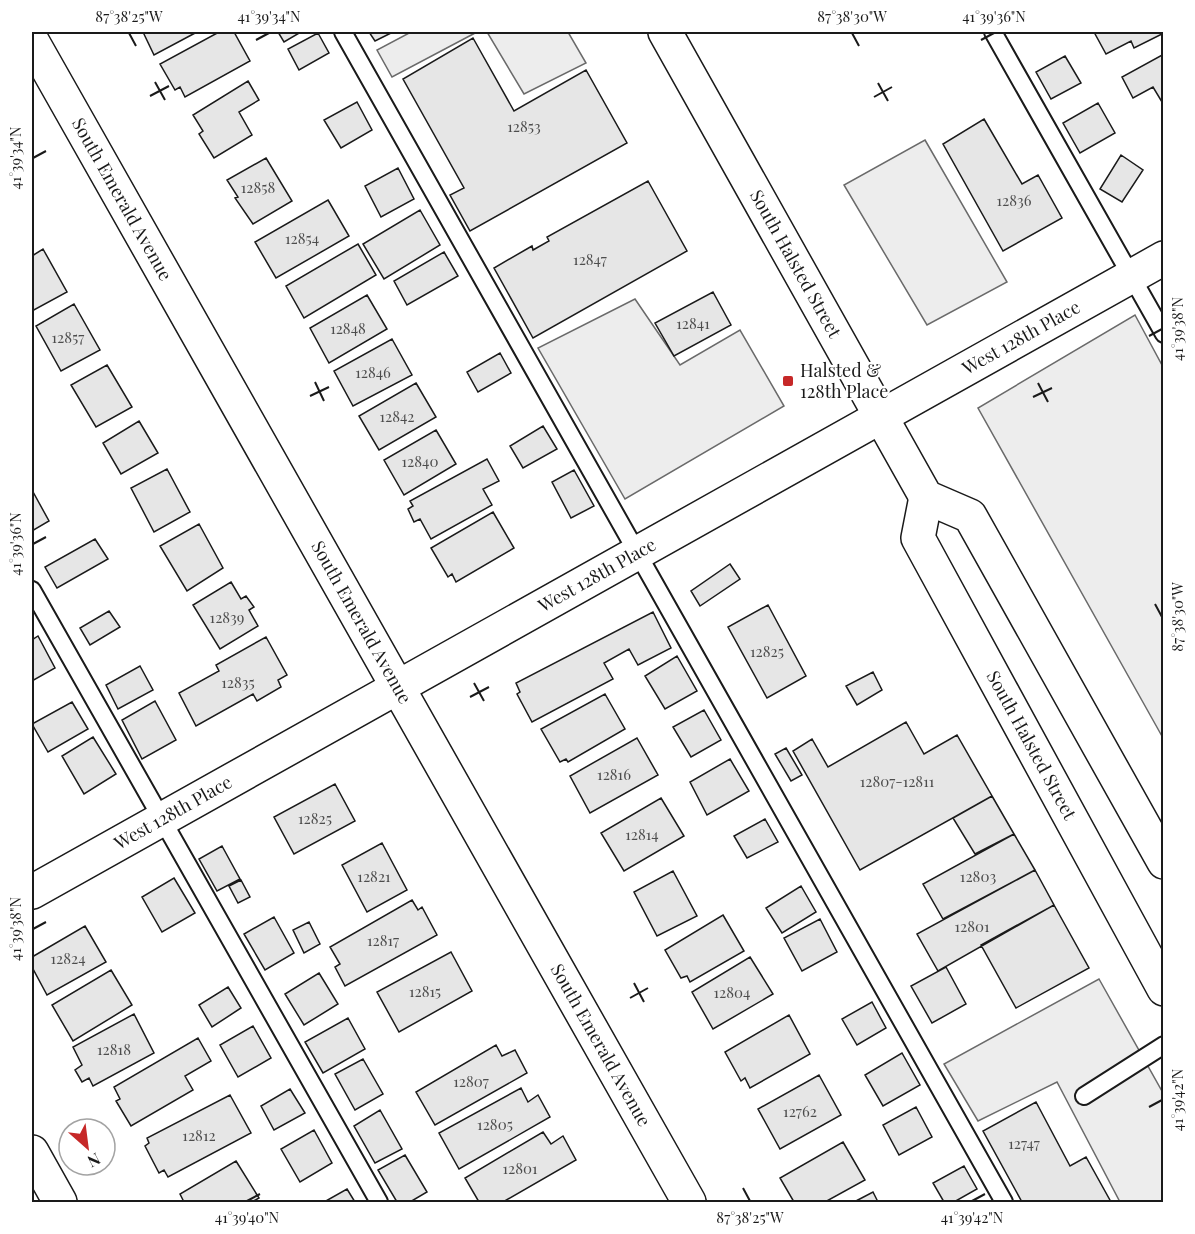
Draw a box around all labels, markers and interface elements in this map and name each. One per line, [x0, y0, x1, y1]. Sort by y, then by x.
text: 87°38'25"W [95, 6, 163, 26]
text: 41°39'34"N [237, 6, 301, 26]
text: 87°38'30"W [817, 6, 887, 26]
text: 41°39'36"N [962, 6, 1026, 26]
street label: South Emerald Avenue [67, 113, 178, 285]
house number: 12853 [507, 116, 541, 136]
text: 41°39'34"N [5, 126, 25, 190]
house number: 12858 [241, 177, 275, 197]
street label: South Halsted Street [745, 185, 847, 342]
house number: 12836 [997, 190, 1032, 210]
house number: 12854 [285, 228, 319, 248]
house number: 12847 [573, 249, 607, 269]
street label: West 128th Place [957, 294, 1084, 380]
text: 41°39'38"N [1167, 297, 1187, 361]
house number: 12841 [676, 313, 710, 333]
house number: 12848 [330, 318, 366, 338]
house number: 12857 [52, 327, 84, 347]
place label: Halsted & 128th Place [800, 358, 888, 403]
house number: 12846 [355, 362, 391, 382]
marker: Halsted & 128th Place [781, 374, 795, 388]
house number: 12842 [379, 406, 415, 426]
house number: 12840 [402, 451, 438, 471]
text: 41°39'36"N [5, 512, 25, 576]
street label: West 128th Place [533, 532, 660, 618]
street label: South Emerald Avenue [306, 536, 417, 708]
text: 87°38'30"W [1167, 582, 1187, 652]
house number: 12839 [210, 607, 244, 627]
house number: 12825 [750, 641, 784, 661]
street label: South Halsted Street [982, 666, 1083, 824]
house number: 12835 [221, 672, 255, 692]
house number: 12816 [597, 764, 631, 784]
street label: West 128th Place [109, 769, 236, 855]
house number: 12807-12811 [860, 771, 935, 791]
house number: 12825 [298, 808, 332, 828]
house number: 12814 [625, 824, 659, 844]
house number: 12821 [357, 866, 391, 886]
house number: 12803 [960, 866, 996, 886]
text: 41°39'38"N [5, 897, 25, 961]
house number: 12801 [954, 916, 990, 936]
house number: 12817 [367, 930, 399, 950]
house number: 12824 [50, 948, 86, 968]
street label: South Emerald Avenue [546, 959, 657, 1131]
house number: 12815 [409, 981, 441, 1001]
house number: 12804 [714, 982, 750, 1002]
house number: 12818 [97, 1039, 131, 1059]
text: 41°39'42"N [1167, 1068, 1187, 1131]
house number: 12807 [453, 1071, 489, 1091]
house number: 12762 [783, 1101, 817, 1121]
house number: 12805 [477, 1114, 513, 1134]
north arrow [57, 1117, 117, 1177]
house number: 12812 [182, 1125, 216, 1145]
house number: 12747 [1008, 1133, 1040, 1153]
text: N [84, 1149, 104, 1173]
house number: 12801 [502, 1158, 538, 1178]
text: 41°39'40"N [215, 1207, 280, 1227]
text: 87°38'25"W [716, 1207, 784, 1227]
text: 41°39'42"N [941, 1207, 1004, 1227]

